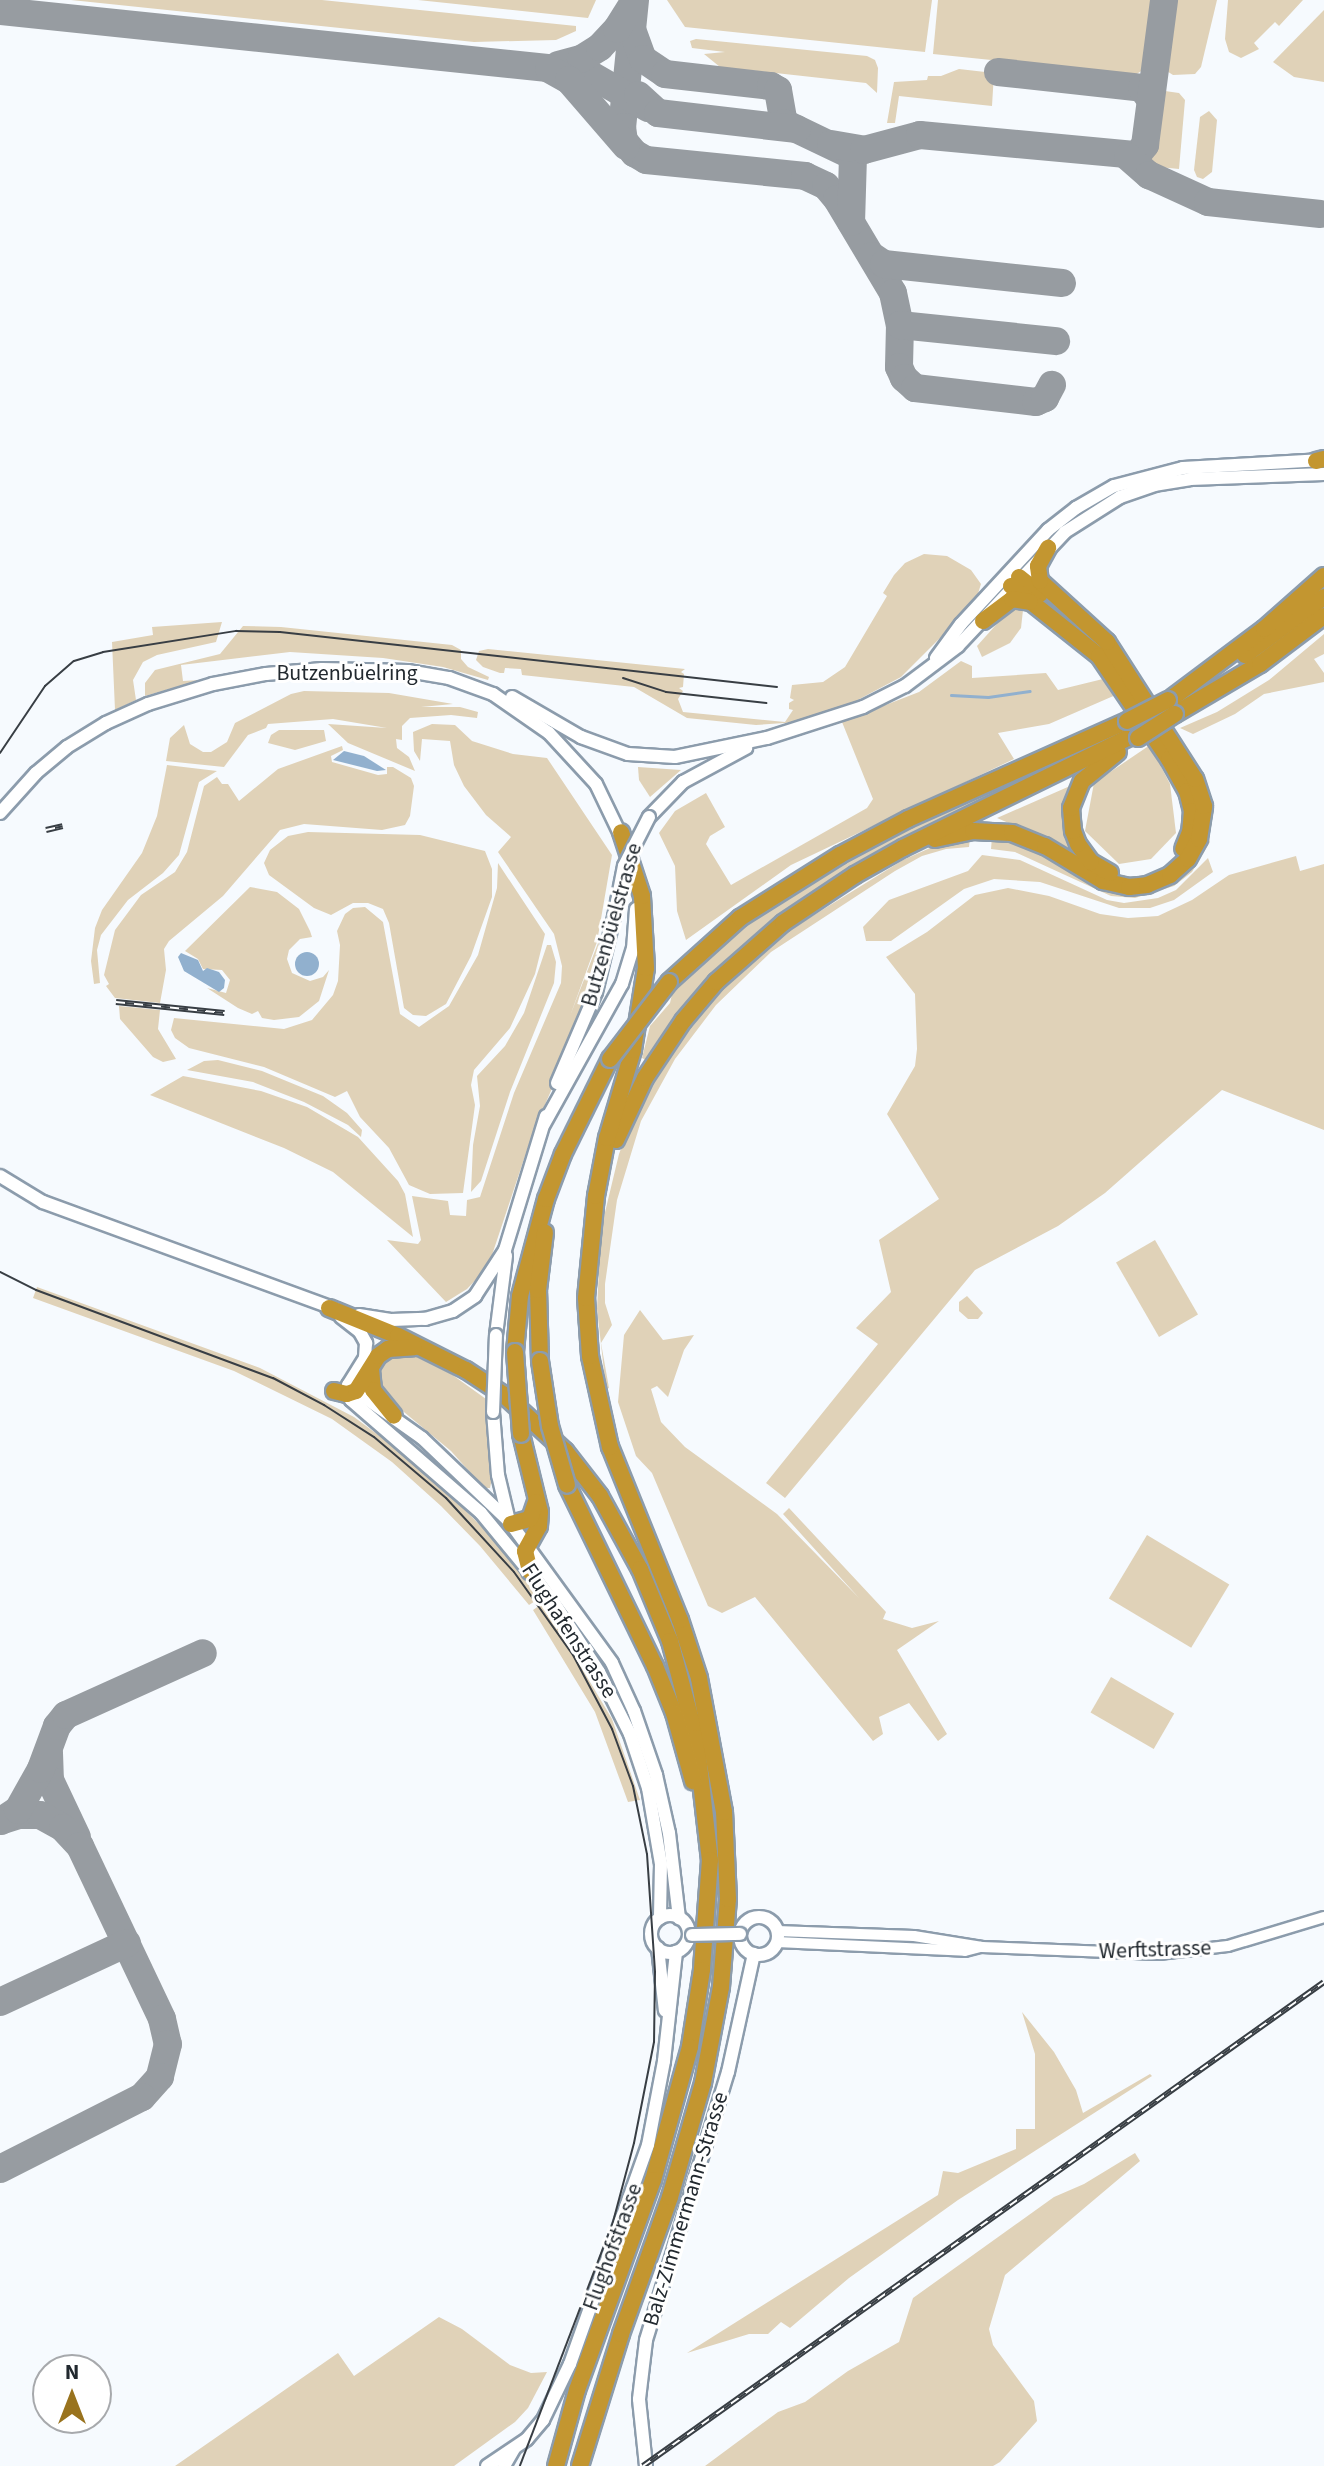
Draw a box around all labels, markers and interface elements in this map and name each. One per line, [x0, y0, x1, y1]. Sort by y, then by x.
street label: Butzenbüelring [276, 661, 418, 687]
street label: Butzenbüelstrasse [576, 840, 648, 1010]
street label: Flughafenstrasse [516, 1559, 622, 1703]
street label: Werftstrasse [1098, 1935, 1212, 1965]
street label: Balz-Zimmermann-Strasse [638, 2089, 734, 2329]
street label: Flughofstrasse [578, 2180, 648, 2314]
north arrow [32, 2354, 112, 2434]
text: N [65, 2356, 79, 2388]

